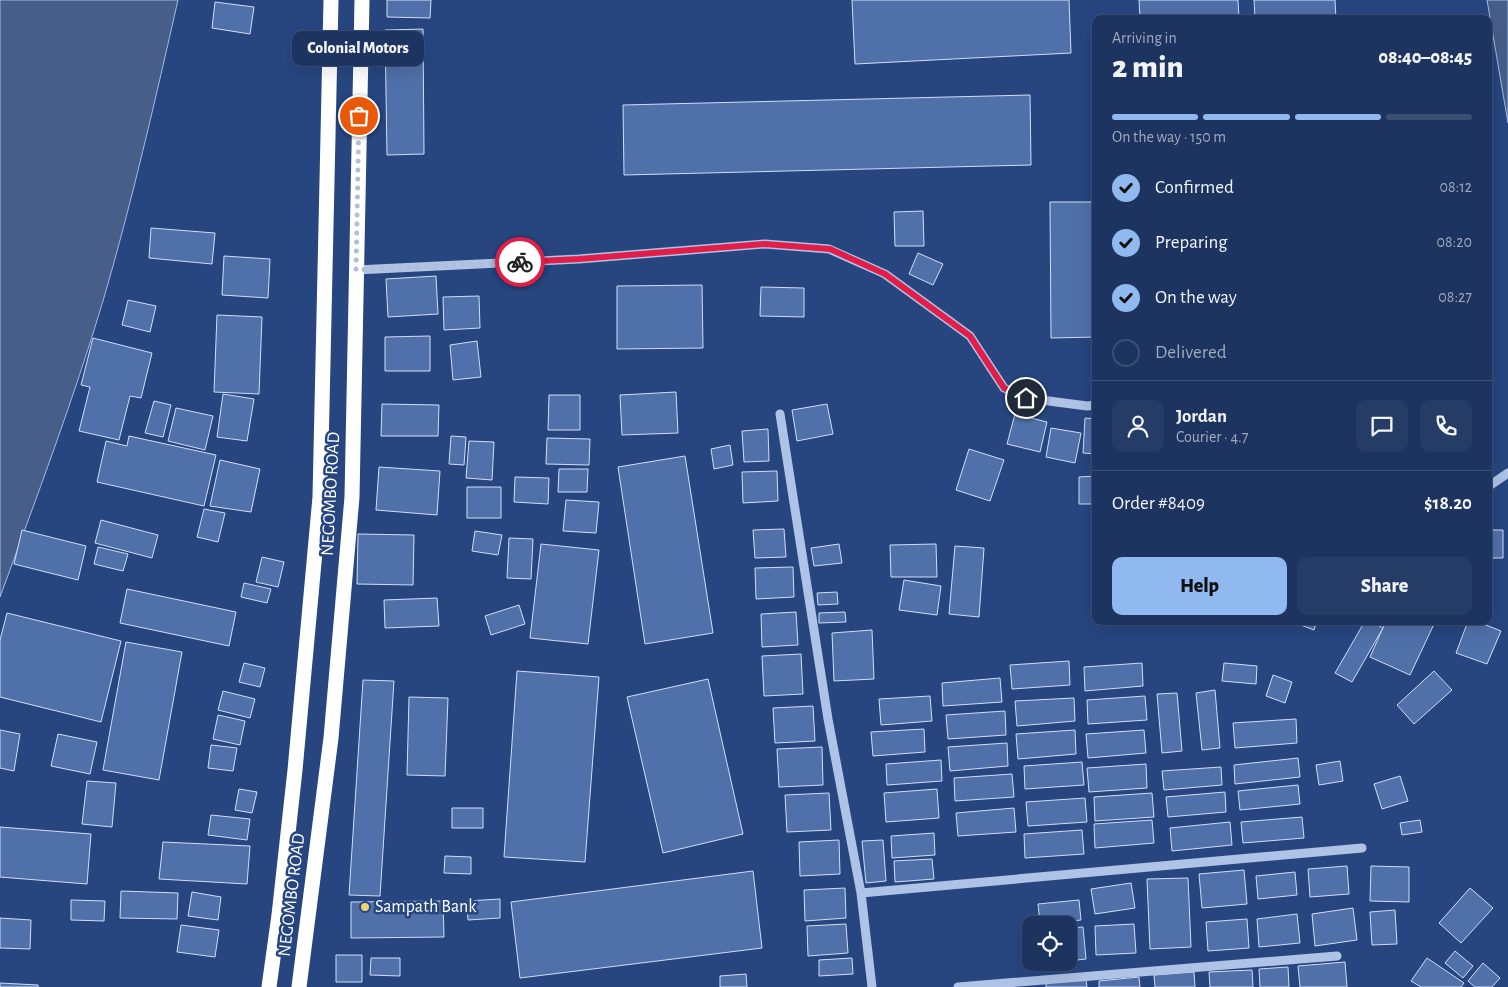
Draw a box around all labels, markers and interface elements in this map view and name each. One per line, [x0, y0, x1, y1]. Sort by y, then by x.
text: Arriving in [1112, 30, 1177, 46]
callout: Colonial Motors [293, 31, 425, 66]
text: Colonial Motors [307, 40, 409, 56]
text: 08:40–08:45 [1378, 48, 1472, 67]
text: 2 min [1112, 51, 1184, 83]
pin [338, 95, 380, 137]
icon: bag [345, 102, 373, 130]
text: On the way · 150 m [1112, 129, 1226, 145]
icon: check [1112, 174, 1140, 202]
text: Confirmed [1155, 178, 1234, 197]
text: 08:12 [1440, 179, 1472, 195]
icon: check [1112, 229, 1140, 257]
text: Preparing [1155, 233, 1228, 252]
text: 08:20 [1437, 234, 1472, 250]
courier [495, 237, 545, 287]
icon: bike [506, 248, 534, 276]
icon: check [1112, 284, 1140, 312]
text: On the way [1155, 288, 1237, 307]
text: 08:27 [1438, 289, 1472, 305]
text: Delivered [1155, 343, 1227, 362]
pin [1005, 377, 1047, 419]
icon: home [1012, 384, 1040, 412]
button: person [1112, 400, 1164, 452]
button: chat [1356, 400, 1408, 452]
button: phone [1420, 400, 1472, 452]
text: Jordan [1176, 407, 1227, 426]
text: Courier · 4.7 [1176, 429, 1248, 445]
street label: NEGOMBO ROAD [319, 432, 343, 556]
text: Order #8409 [1112, 494, 1205, 513]
text: $18.20 [1424, 494, 1472, 513]
button: Help [1112, 557, 1287, 615]
button: Share [1297, 557, 1472, 615]
street label: NEGOMBO ROAD [275, 832, 309, 958]
place label: Sampath Bank [375, 898, 477, 916]
marker: Sampath Bank [359, 901, 371, 913]
map controls [1022, 916, 1077, 971]
button: locate [1022, 916, 1077, 971]

